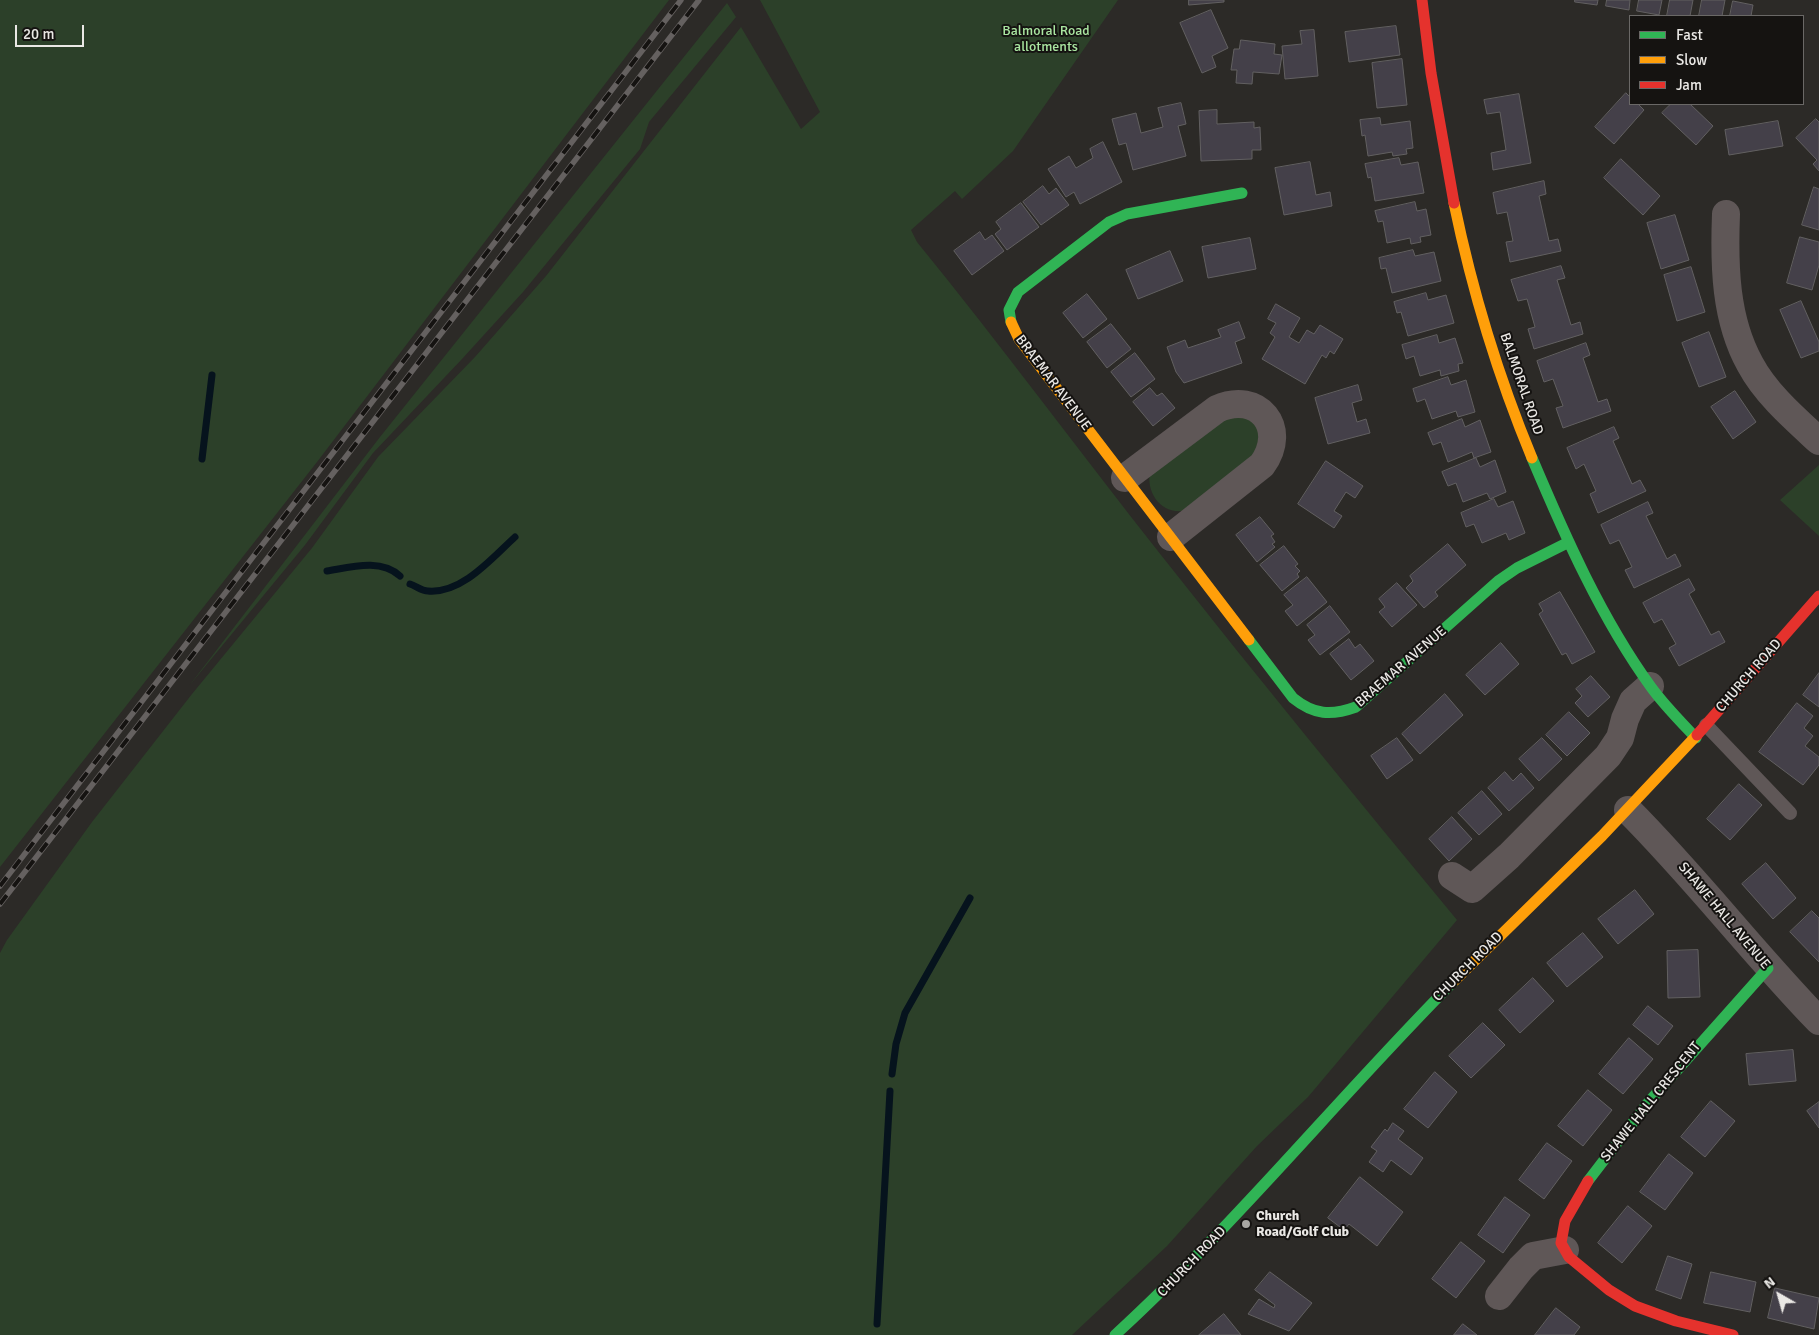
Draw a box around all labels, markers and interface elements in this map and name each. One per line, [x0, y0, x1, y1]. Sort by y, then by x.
scale bar [18, 15, 86, 47]
legend [1629, 15, 1804, 105]
park label: Balmoral Road allotments [1002, 23, 1090, 56]
text: 20 m [23, 25, 54, 43]
text: Fast [1676, 26, 1703, 44]
text: Slow [1676, 51, 1707, 69]
text: Jam [1676, 76, 1702, 94]
street label: BALMORAL ROAD [1496, 331, 1546, 437]
street label: BRAEMAR AVENUE [1012, 332, 1094, 434]
street label: BRAEMAR AVENUE [1352, 623, 1450, 711]
street label: CHURCH ROAD [1713, 636, 1785, 716]
street label: SHAWE HALL AVENUE [1674, 859, 1774, 973]
street label: CHURCH ROAD [1430, 929, 1506, 1005]
street label: SHAWE HALL CRESCENT [1598, 1039, 1704, 1165]
place label: Church Road/Golf Club [1256, 1208, 1349, 1240]
marker: Church Road/Golf Club [1240, 1218, 1252, 1230]
street label: CHURCH ROAD [1154, 1223, 1230, 1301]
north arrow [1754, 1270, 1804, 1320]
text: N [1760, 1273, 1779, 1292]

